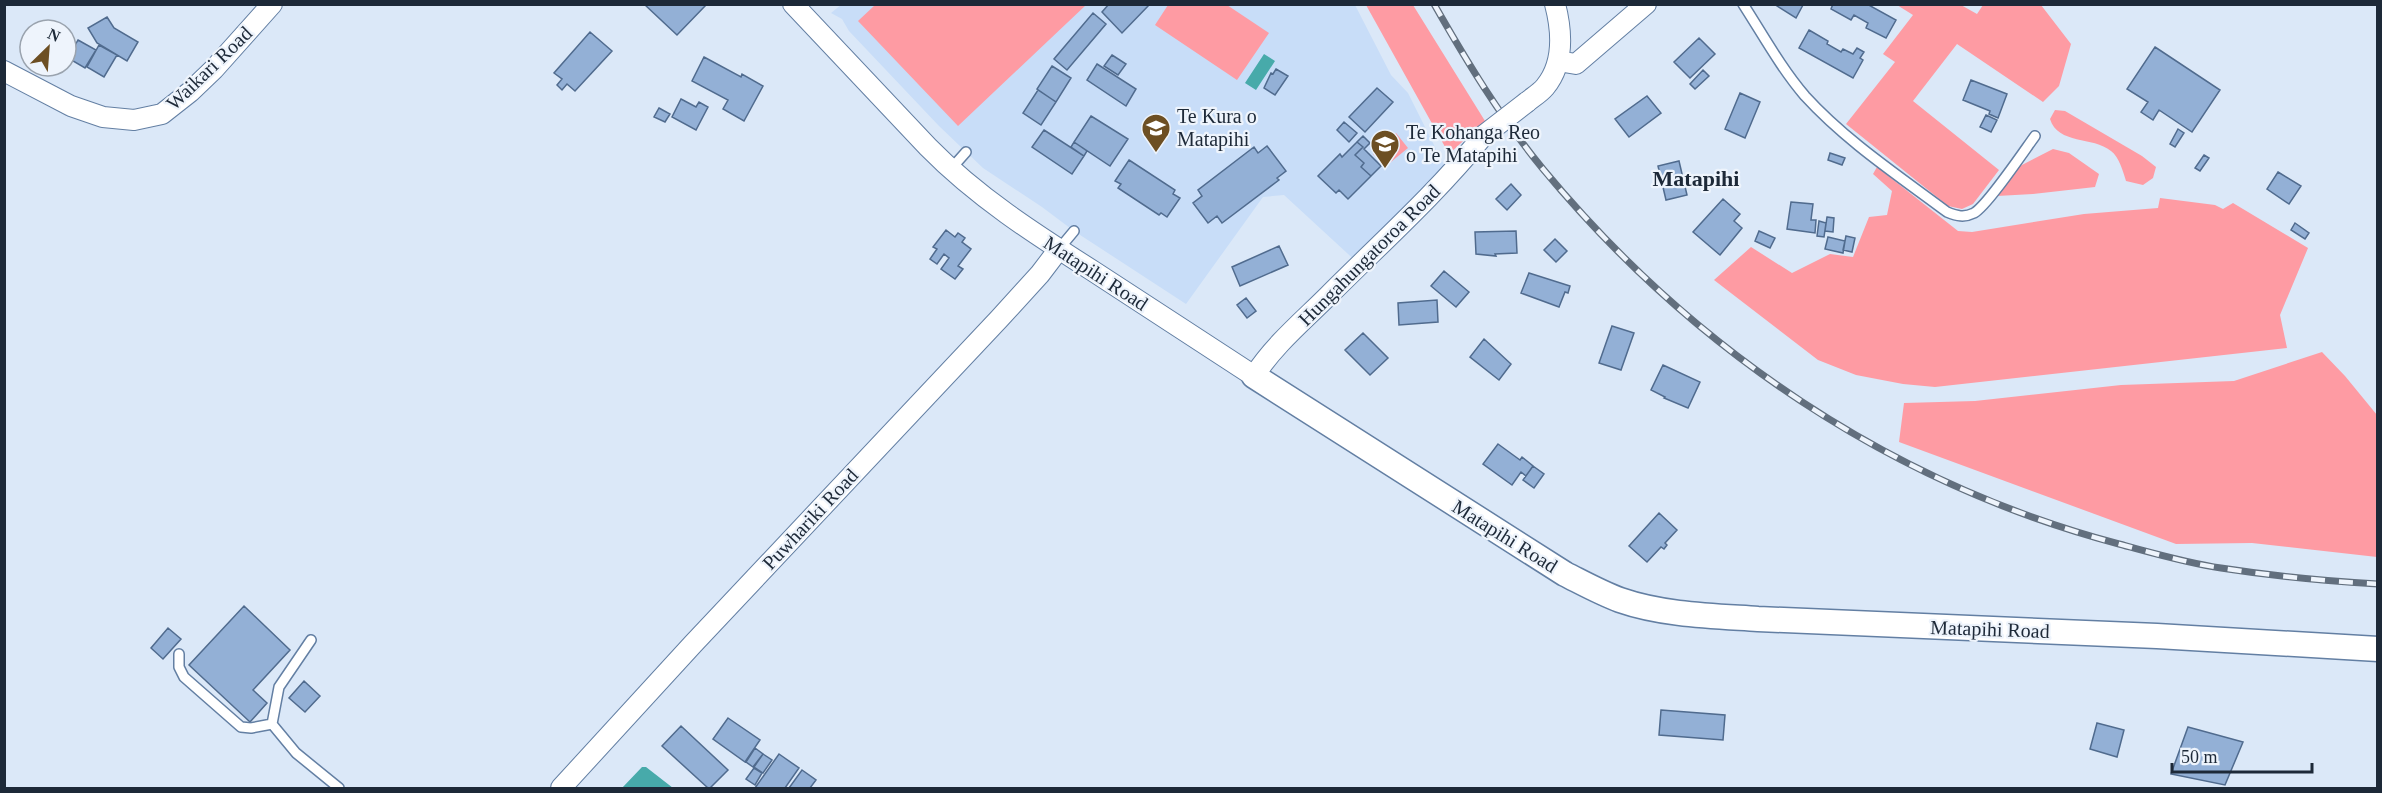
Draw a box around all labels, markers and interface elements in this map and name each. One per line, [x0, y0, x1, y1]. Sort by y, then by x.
north arrow [18, 18, 78, 78]
street label: Waikari Road [162, 22, 256, 114]
text: N [45, 25, 63, 45]
place label: Te Kura o Matapihi [1177, 105, 1257, 151]
school or university icon: Te Kura o Matapihi [1140, 112, 1172, 154]
place label: Te Kohanga Reo o Te Matapihi [1406, 121, 1540, 167]
school or university icon: Te Kohanga Reo o Te Matapihi [1369, 128, 1401, 170]
district label: Matapihi [1653, 166, 1739, 191]
street label: Hungahungatoroa Road [1294, 180, 1445, 331]
street label: Matapihi Road [1039, 231, 1152, 316]
street label: Puwhariki Road [758, 464, 862, 574]
street label: Matapihi Road [1448, 495, 1561, 578]
street label: Matapihi Road [1930, 616, 2050, 643]
scale bar [2172, 736, 2312, 774]
text: 50 m [2181, 747, 2218, 767]

